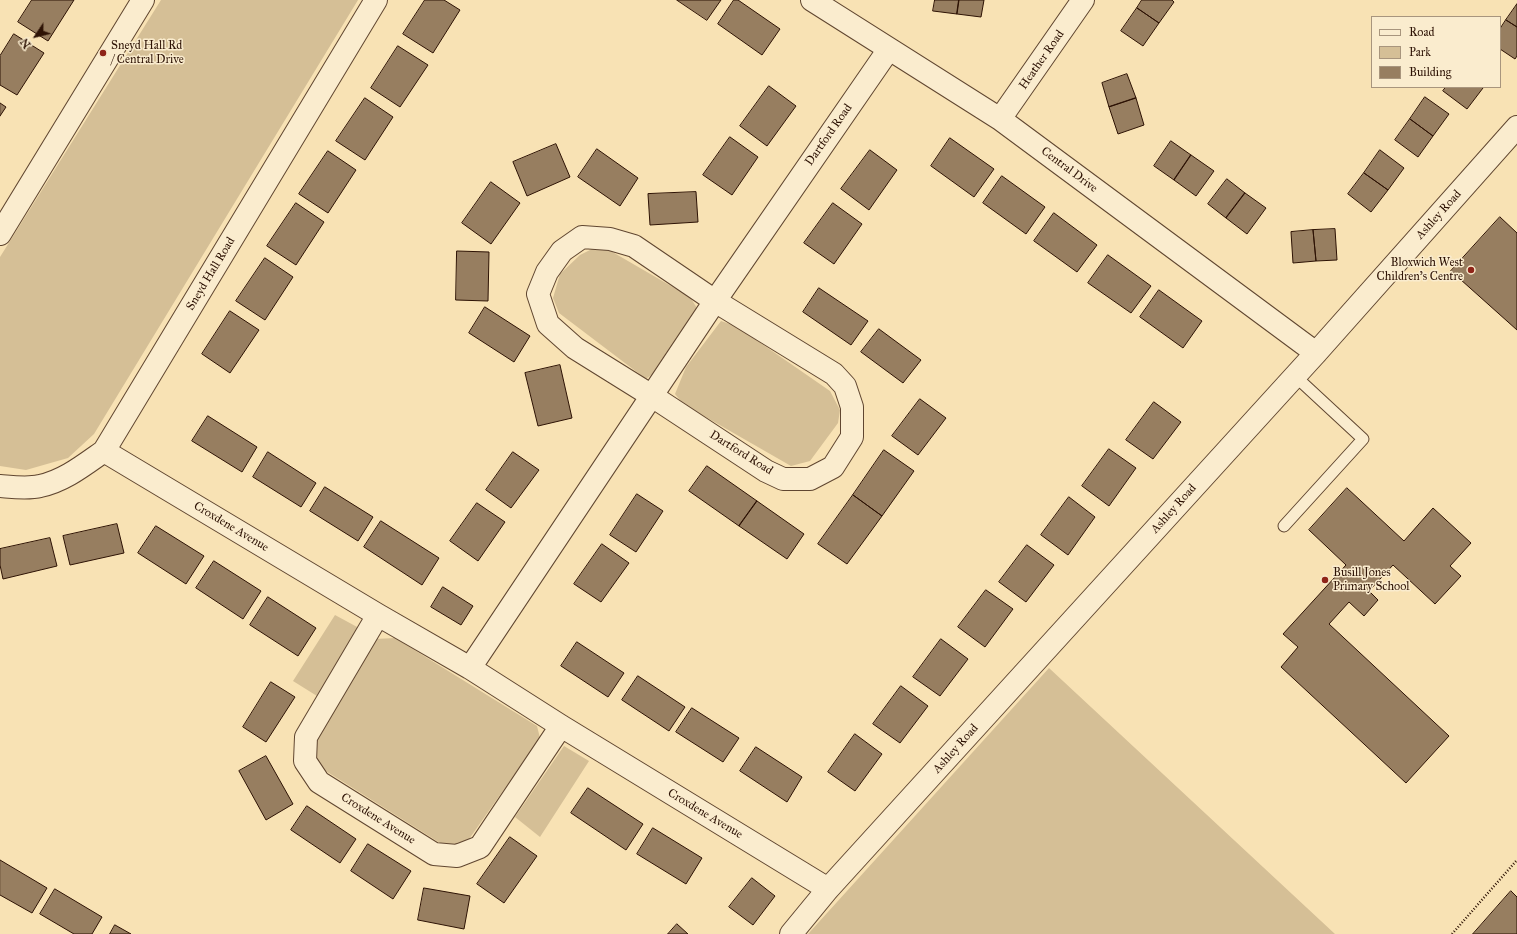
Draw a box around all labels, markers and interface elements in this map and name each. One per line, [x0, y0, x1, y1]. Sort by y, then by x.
north arrow [16, 16, 56, 56]
legend [1371, 16, 1501, 88]
text: Road [1409, 25, 1435, 39]
street label: Heather Road [1016, 28, 1068, 92]
text: N [18, 36, 34, 51]
place label: Sneyd Hall Rd / Central Drive [111, 39, 184, 67]
text: Park [1409, 45, 1431, 59]
marker: Sneyd Hall Rd / Central Drive [98, 48, 108, 58]
text: Building [1409, 65, 1451, 79]
street label: Dartford Road [802, 101, 856, 169]
street label: Central Drive [1038, 144, 1100, 196]
street label: Ashley Road [1413, 188, 1465, 242]
street label: Sneyd Hall Road [184, 235, 238, 313]
place label: Bloxwich West Children's Centre [1377, 256, 1463, 284]
marker: Bloxwich West Children's Centre [1466, 265, 1476, 275]
street label: Dartford Road [707, 428, 775, 478]
street label: Ashley Road [1148, 482, 1200, 536]
street label: Croxdene Avenue [191, 499, 271, 555]
place label: Busill Jones Primary School [1333, 566, 1410, 594]
marker: Busill Jones Primary School [1320, 575, 1330, 585]
street label: Ashley Road [930, 722, 982, 776]
street label: Croxdene Avenue [665, 786, 745, 842]
street label: Croxdene Avenue [338, 790, 418, 848]

